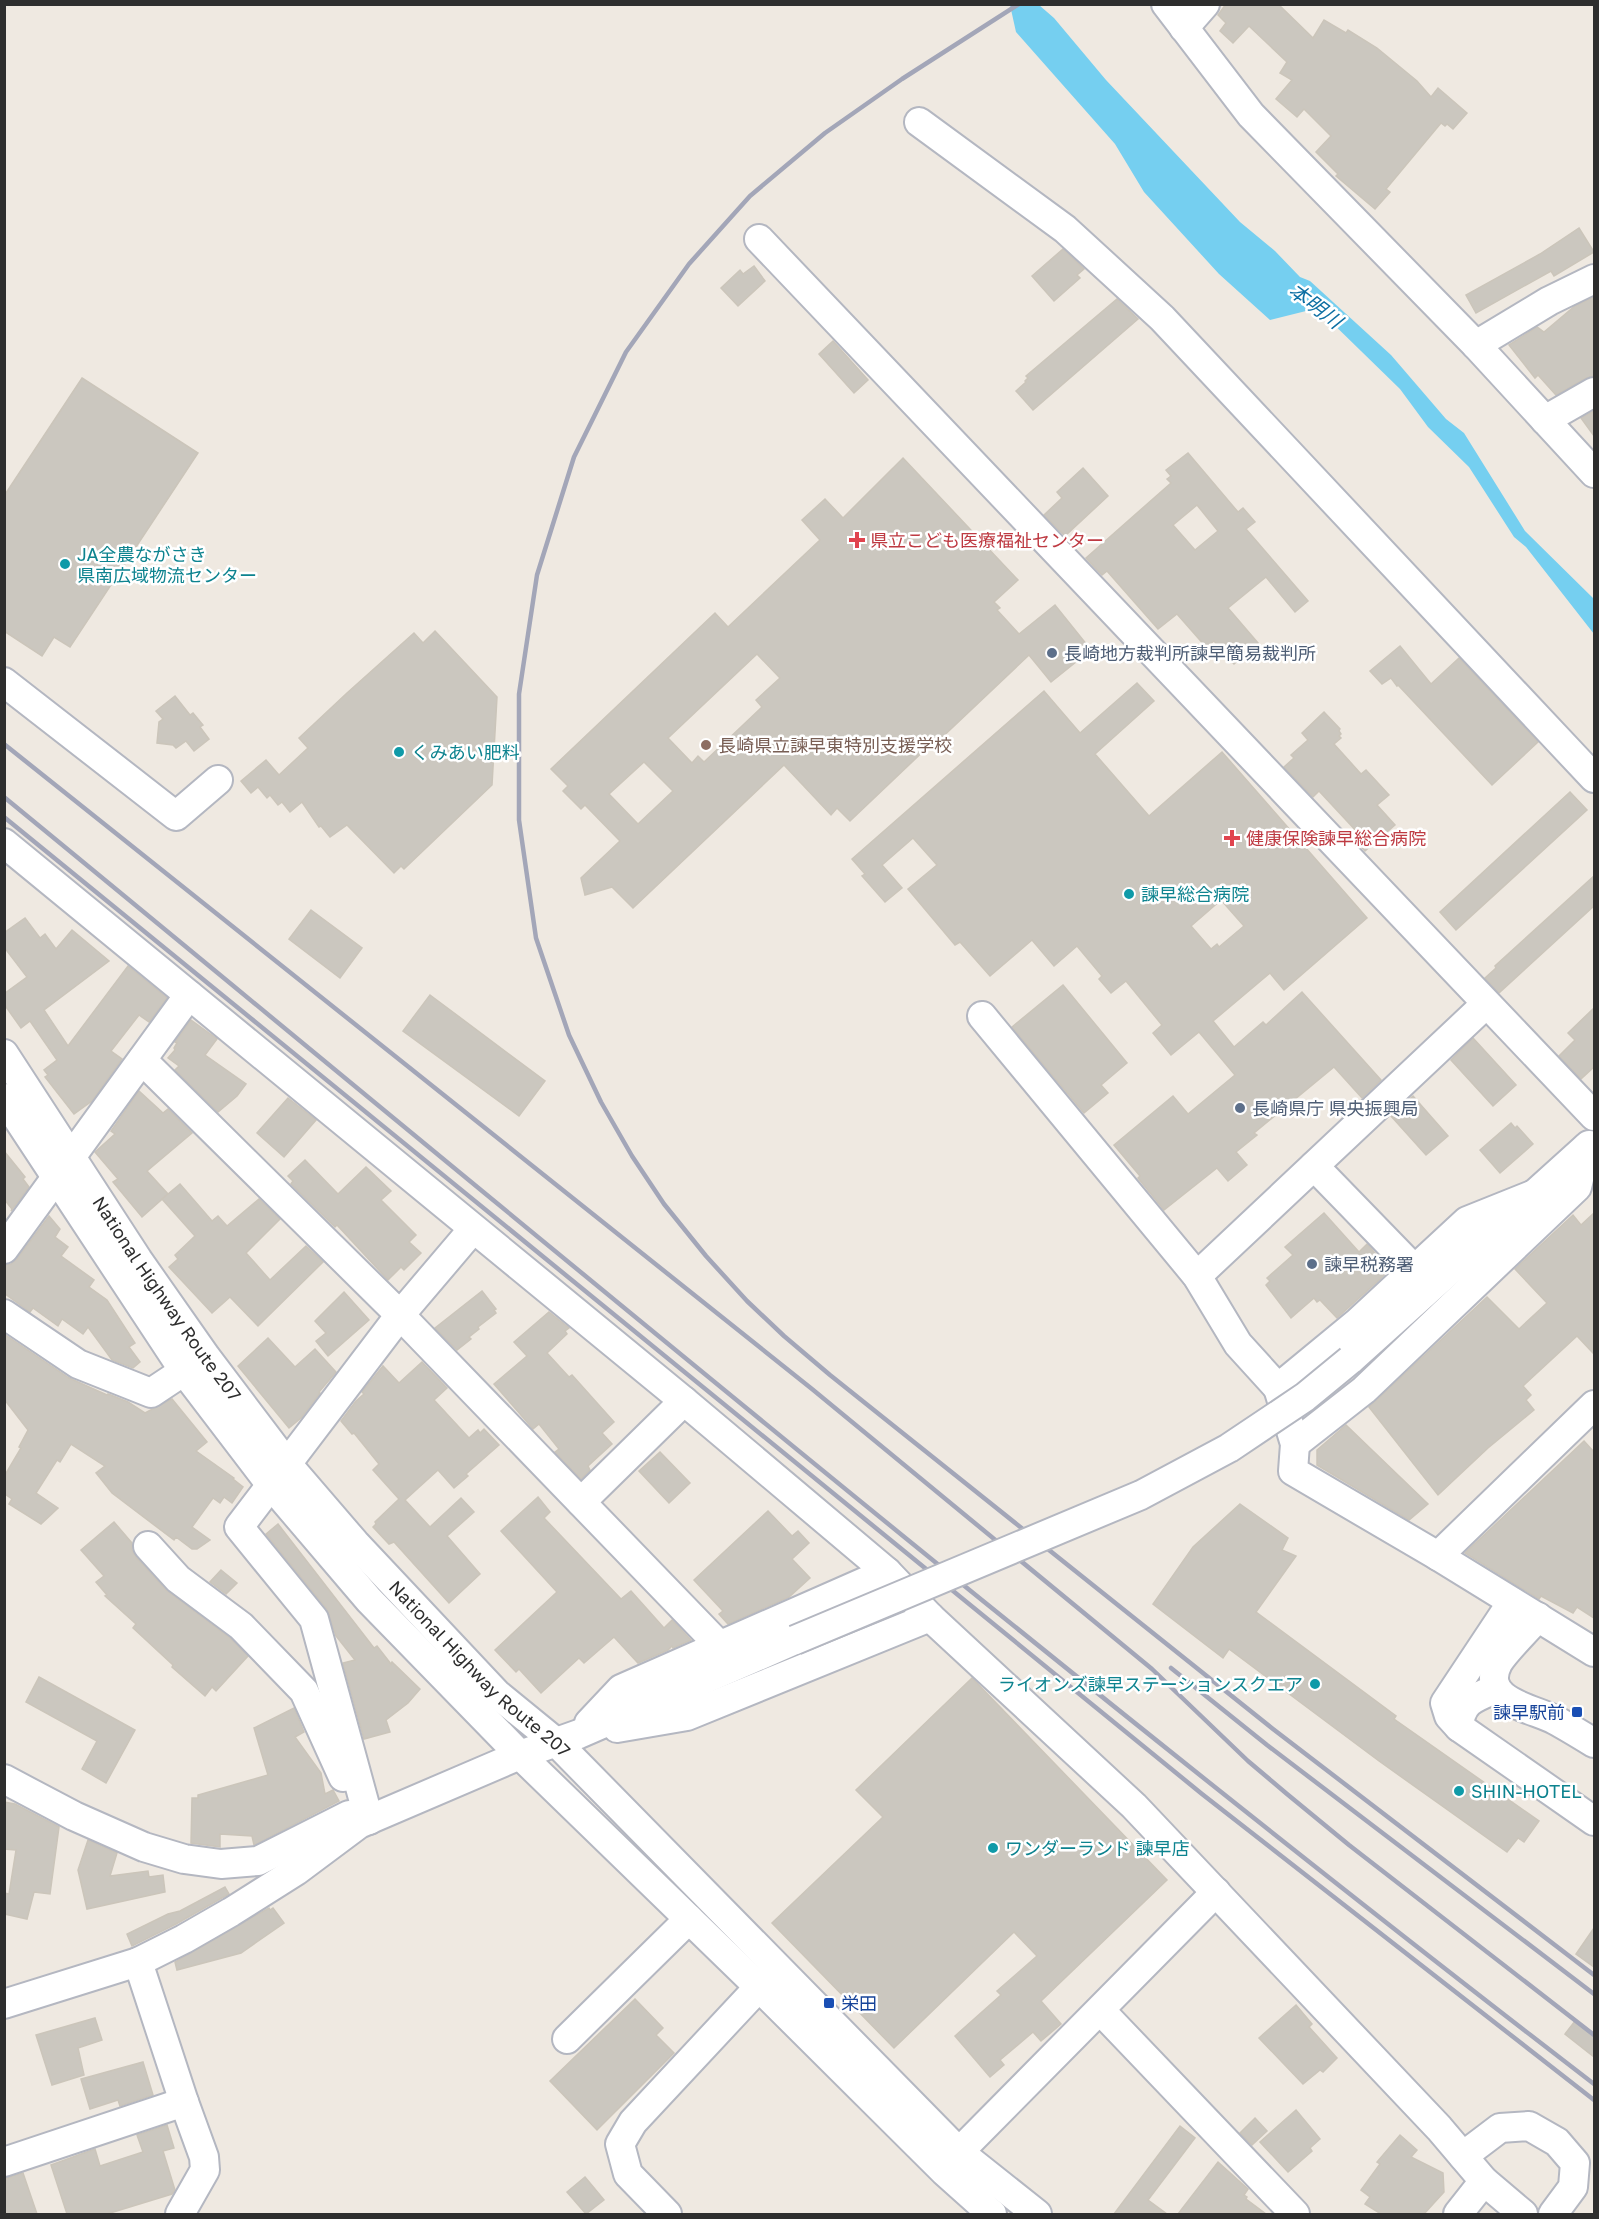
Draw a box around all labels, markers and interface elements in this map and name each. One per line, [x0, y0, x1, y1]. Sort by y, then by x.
water label: 本明川 [1285, 277, 1349, 334]
place label: 県立こども医療福祉センター [870, 529, 1104, 551]
marker: 県立こども医療福祉センター [848, 531, 866, 549]
place label: JA全農ながさき 県南広域物流センター [77, 543, 257, 586]
marker: JA全農ながさき 県南広域物流センター [58, 557, 72, 571]
place label: 長崎地方裁判所諫早簡易裁判所 [1064, 642, 1316, 664]
marker: 長崎地方裁判所諫早簡易裁判所 [1045, 646, 1059, 660]
place label: 長崎県立諫早東特別支援学校 [718, 734, 952, 756]
marker: 長崎県立諫早東特別支援学校 [699, 738, 713, 752]
place label: くみあい肥料 [411, 741, 520, 763]
marker: くみあい肥料 [392, 745, 406, 759]
place label: 健康保険諫早総合病院 [1246, 827, 1426, 849]
marker: 健康保険諫早総合病院 [1223, 829, 1241, 847]
place label: 諫早総合病院 [1141, 883, 1249, 905]
marker: 諫早総合病院 [1122, 887, 1136, 901]
place label: 長崎県庁 県央振興局 [1252, 1097, 1419, 1119]
marker: 長崎県庁 県央振興局 [1233, 1101, 1247, 1115]
street label: National Highway Route 207 [88, 1192, 246, 1405]
place label: 諫早税務署 [1324, 1253, 1414, 1275]
marker: 諫早税務署 [1305, 1257, 1319, 1271]
street label: National Highway Route 207 [385, 1576, 575, 1761]
place label: ライオンズ諫早ステーションスクエア [998, 1673, 1303, 1695]
marker: ライオンズ諫早ステーションスクエア [1308, 1677, 1322, 1691]
place label: 諫早駅前 [1493, 1701, 1565, 1723]
marker: 諫早駅前 [1570, 1705, 1584, 1719]
place label: SHIN-HOTEL [1471, 1780, 1581, 1802]
marker: SHIN-HOTEL [1452, 1784, 1466, 1798]
place label: ワンダーランド 諫早店 [1005, 1837, 1190, 1859]
marker: ワンダーランド 諫早店 [986, 1841, 1000, 1855]
place label: 栄田 [841, 1992, 877, 2014]
marker: 栄田 [822, 1996, 836, 2010]

